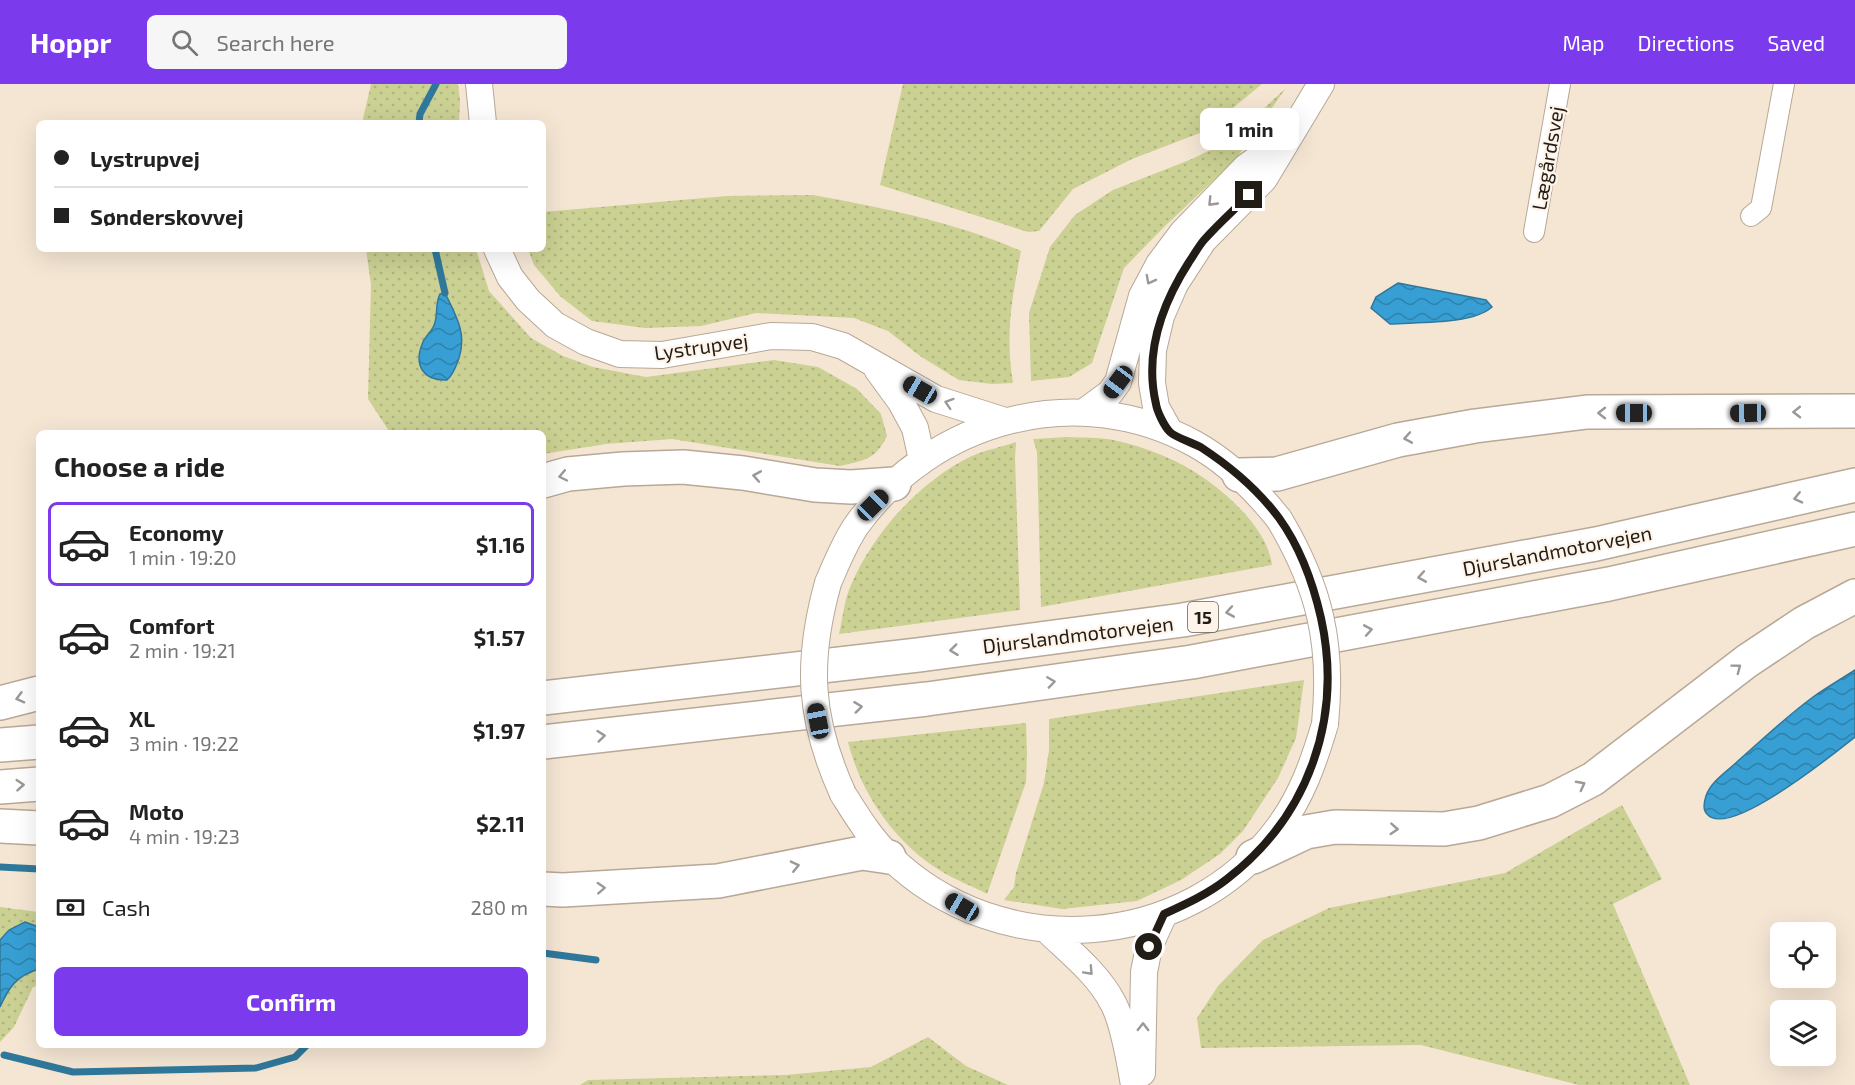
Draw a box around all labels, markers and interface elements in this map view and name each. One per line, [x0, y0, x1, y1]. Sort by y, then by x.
search box [147, 15, 567, 69]
text: Hoppr [30, 25, 111, 59]
icon: search [168, 26, 201, 59]
text: Search here [216, 29, 335, 55]
text: Map [1562, 30, 1605, 55]
text: Directions [1638, 30, 1734, 55]
text: Saved [1767, 30, 1825, 55]
street label: Lægårdsvej [1526, 104, 1568, 212]
callout: 1 min [1200, 108, 1298, 150]
text: 1 min [1225, 117, 1274, 141]
text: Lystrupvej [90, 145, 200, 171]
route end [1235, 181, 1262, 208]
one-way arrow [1208, 195, 1219, 205]
text: Sønderskovvej [90, 203, 244, 229]
one-way arrow [1146, 274, 1157, 284]
street label: Lystrupvej [653, 328, 749, 364]
car [1100, 362, 1136, 402]
car [900, 373, 940, 407]
one-way arrow [944, 398, 955, 411]
car [1616, 404, 1652, 422]
car [1730, 404, 1766, 422]
one-way arrow [1597, 406, 1606, 419]
one-way arrow [1792, 406, 1801, 418]
one-way arrow [1404, 431, 1414, 444]
text: Choose a ride [54, 450, 225, 482]
one-way arrow [558, 469, 568, 482]
one-way arrow [753, 470, 762, 482]
car [854, 486, 892, 524]
one-way arrow [1793, 491, 1803, 504]
icon: car [57, 517, 111, 571]
text: Economy [129, 519, 224, 545]
street label: Djurslandmotorvejen [1460, 520, 1654, 580]
text: $1.16 [476, 531, 525, 557]
text: 1 min · 19:20 [129, 545, 237, 569]
one-way arrow [1418, 570, 1428, 583]
road number: 15 [1188, 602, 1218, 632]
one-way arrow [1226, 605, 1236, 618]
icon: car [57, 610, 111, 664]
street label: Djurslandmotorvejen [981, 610, 1175, 658]
text: Comfort [129, 612, 214, 638]
text: $1.57 [474, 624, 525, 650]
one-way arrow [1362, 624, 1372, 637]
text: 2 min · 19:21 [129, 638, 236, 662]
one-way arrow [950, 644, 959, 656]
one-way arrow [1730, 665, 1741, 676]
one-way arrow [1046, 676, 1056, 688]
one-way arrow [15, 691, 25, 703]
one-way arrow [853, 701, 862, 714]
car [806, 702, 830, 740]
icon: car [57, 703, 111, 757]
text: XL [129, 705, 155, 731]
text: $1.97 [473, 717, 525, 743]
text: 3 min · 19:22 [129, 731, 239, 755]
one-way arrow [597, 731, 606, 743]
one-way arrow [15, 779, 24, 792]
one-way arrow [1575, 781, 1585, 792]
icon: car [57, 796, 111, 850]
text: Moto [129, 798, 184, 824]
text: $2.11 [476, 810, 525, 836]
one-way arrow [1389, 822, 1398, 835]
text: 4 min · 19:23 [129, 824, 240, 848]
one-way arrow [790, 861, 800, 874]
one-way arrow [597, 882, 606, 895]
car [942, 890, 982, 924]
icon: cash [54, 891, 87, 924]
text: Cash [102, 894, 151, 920]
text: 280 m [471, 895, 528, 919]
map controls [1770, 922, 1836, 1066]
button: locate [1770, 922, 1836, 988]
route start [1135, 933, 1162, 960]
one-way arrow [1082, 965, 1093, 975]
button: Confirm [54, 967, 528, 1036]
button: layers [1770, 1000, 1836, 1066]
one-way arrow [1137, 1022, 1149, 1031]

